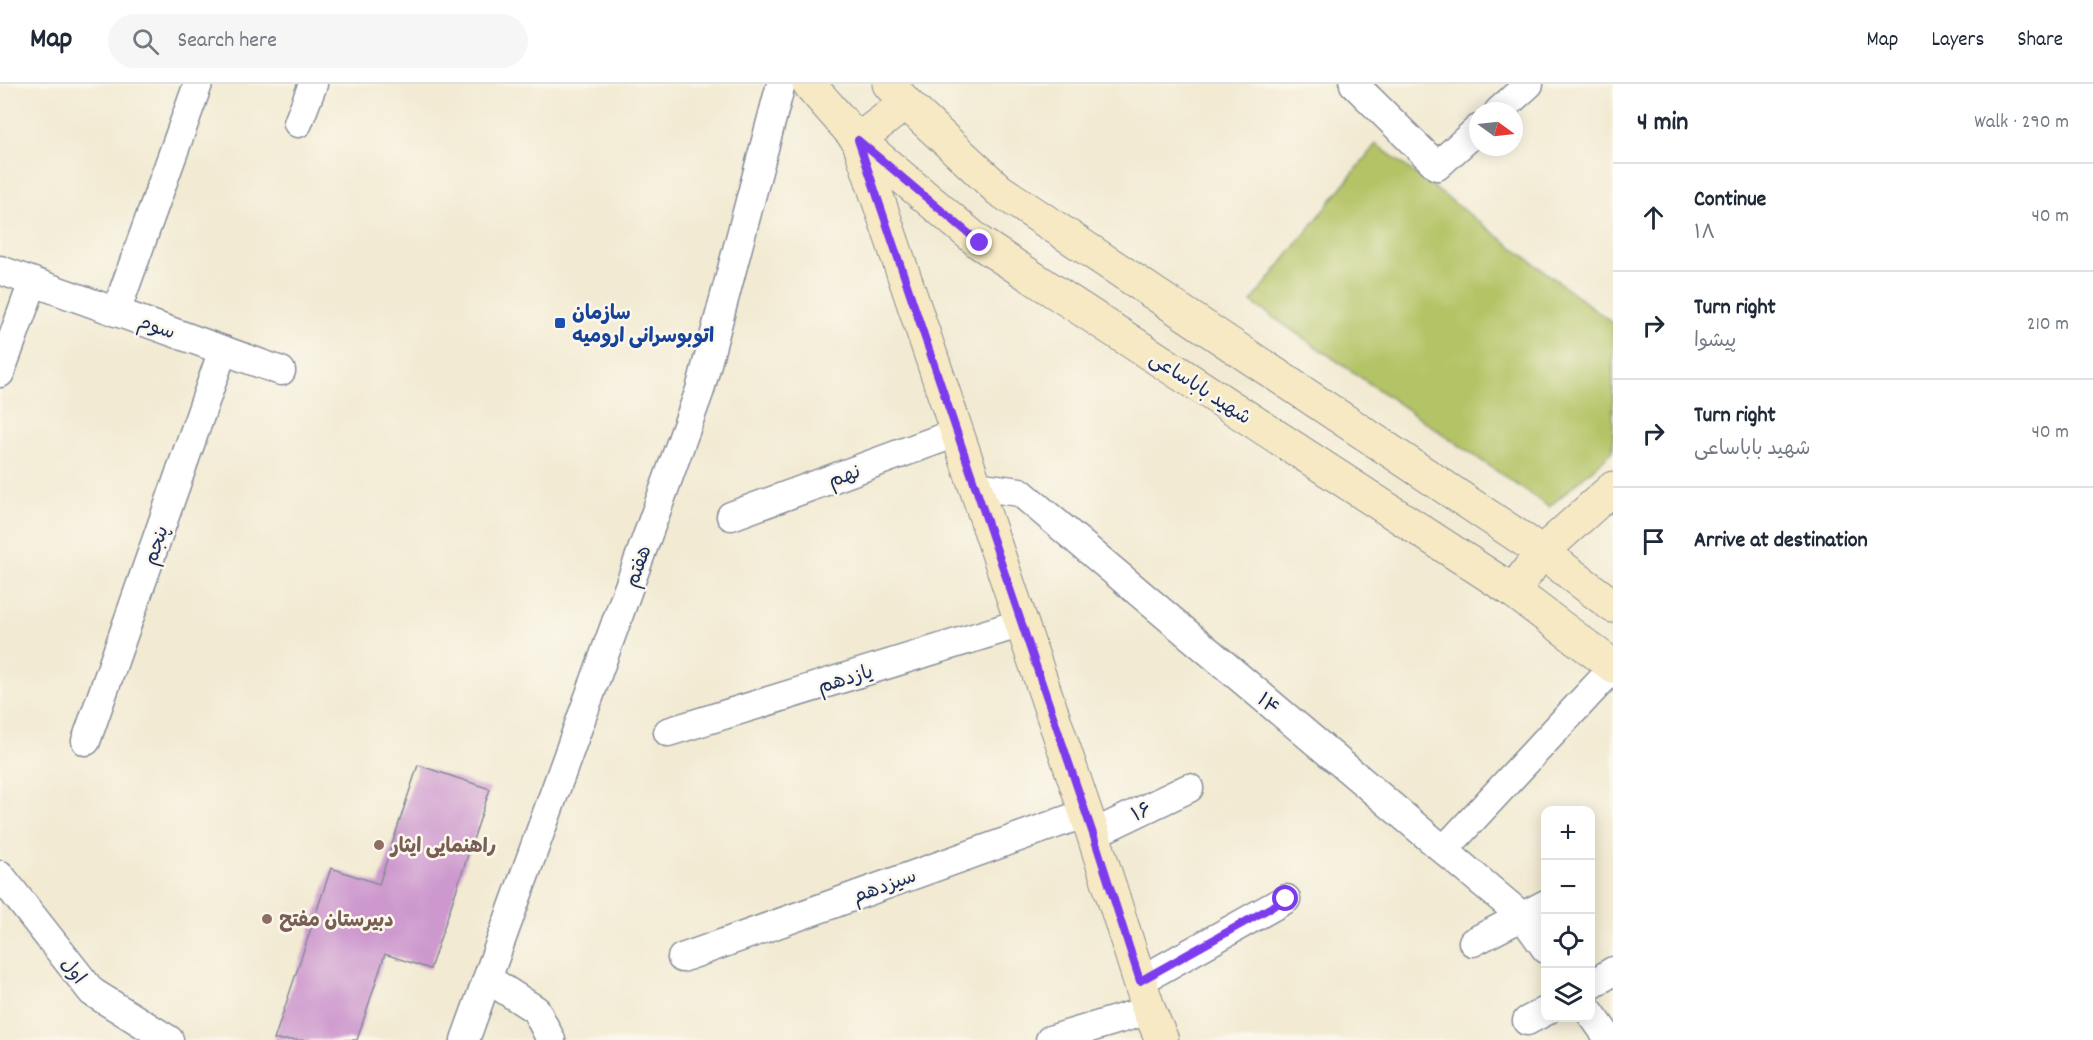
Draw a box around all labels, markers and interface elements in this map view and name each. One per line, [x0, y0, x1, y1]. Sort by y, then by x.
search box [108, 14, 528, 68]
text: Map [30, 21, 72, 61]
icon: search [129, 25, 162, 58]
text: Search here [177, 26, 277, 57]
text: Map [1867, 26, 1898, 56]
text: Layers [1931, 26, 1984, 56]
text: Share [2017, 26, 2063, 56]
north arrow [1469, 102, 1523, 156]
text: 4 min [1637, 105, 1688, 142]
text: Walk · 290 m [1974, 109, 2069, 137]
text: Continue [1694, 185, 1766, 216]
icon: ahead [1637, 201, 1670, 234]
text: 40 m [2031, 203, 2069, 231]
text: ۱۸ [1694, 220, 1715, 248]
route end [966, 229, 992, 255]
text: Turn right [1694, 293, 1776, 324]
place label: سازمان اتوبوسرانی ارومیه [572, 301, 714, 352]
street label: سوم [134, 309, 179, 348]
icon: right [1637, 309, 1670, 342]
text: 210 m [2027, 311, 2069, 339]
marker: سازمان اتوبوسرانی ارومیه [553, 316, 567, 330]
text: پیشوا [1694, 328, 1736, 356]
street label: شهید باباساعی [1143, 346, 1256, 433]
text: Turn right [1694, 401, 1776, 432]
icon: right [1637, 417, 1670, 450]
text: 40 m [2031, 419, 2069, 447]
text: شهید باباساعی [1694, 436, 1810, 464]
street label: نهم [825, 459, 865, 497]
street label: پنجم [138, 522, 178, 570]
icon: arrive [1637, 525, 1670, 558]
text: Arrive at destination [1694, 526, 1868, 557]
street label: هفتم [619, 542, 660, 592]
street label: یازدهم [815, 659, 877, 703]
street label: ۱۴ [1250, 687, 1285, 723]
street label: ۱۶ [1127, 797, 1157, 831]
map controls [1541, 806, 1595, 1022]
button: + [1541, 806, 1595, 860]
place label: راهنمایی ایثار [389, 834, 496, 862]
marker: راهنمایی ایثار [372, 838, 386, 852]
button: − [1541, 860, 1595, 914]
street label: سیزدهم [849, 863, 921, 912]
route start [1272, 885, 1298, 911]
place label: دبیرستان مفتح [279, 908, 393, 936]
marker: دبیرستان مفتح [260, 912, 274, 926]
button: locate [1541, 914, 1595, 968]
street label: اول [52, 952, 91, 991]
button: layers [1541, 968, 1595, 1022]

